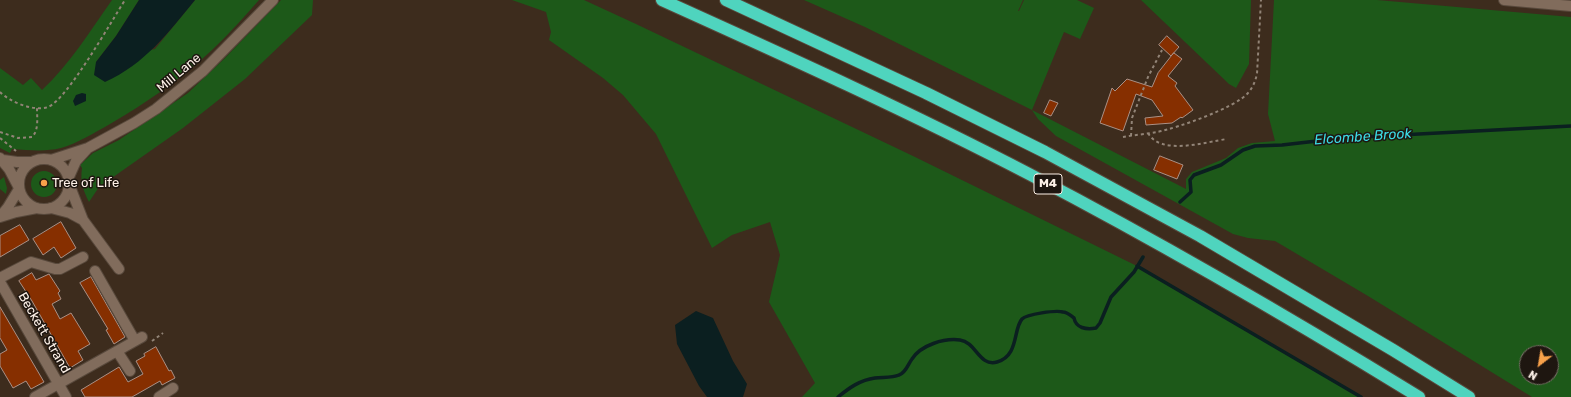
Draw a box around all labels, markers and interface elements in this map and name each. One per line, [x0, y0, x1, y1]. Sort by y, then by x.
street label: Mill Lane [154, 50, 204, 96]
water label: Elcombe Brook [1314, 125, 1412, 149]
road number: M4 [1034, 174, 1062, 194]
place label: Tree of Life [52, 175, 119, 191]
marker: Tree of Life [39, 178, 49, 188]
street label: Beckett Strand [15, 290, 73, 376]
north arrow [1519, 345, 1559, 385]
text: N [1526, 367, 1540, 382]

